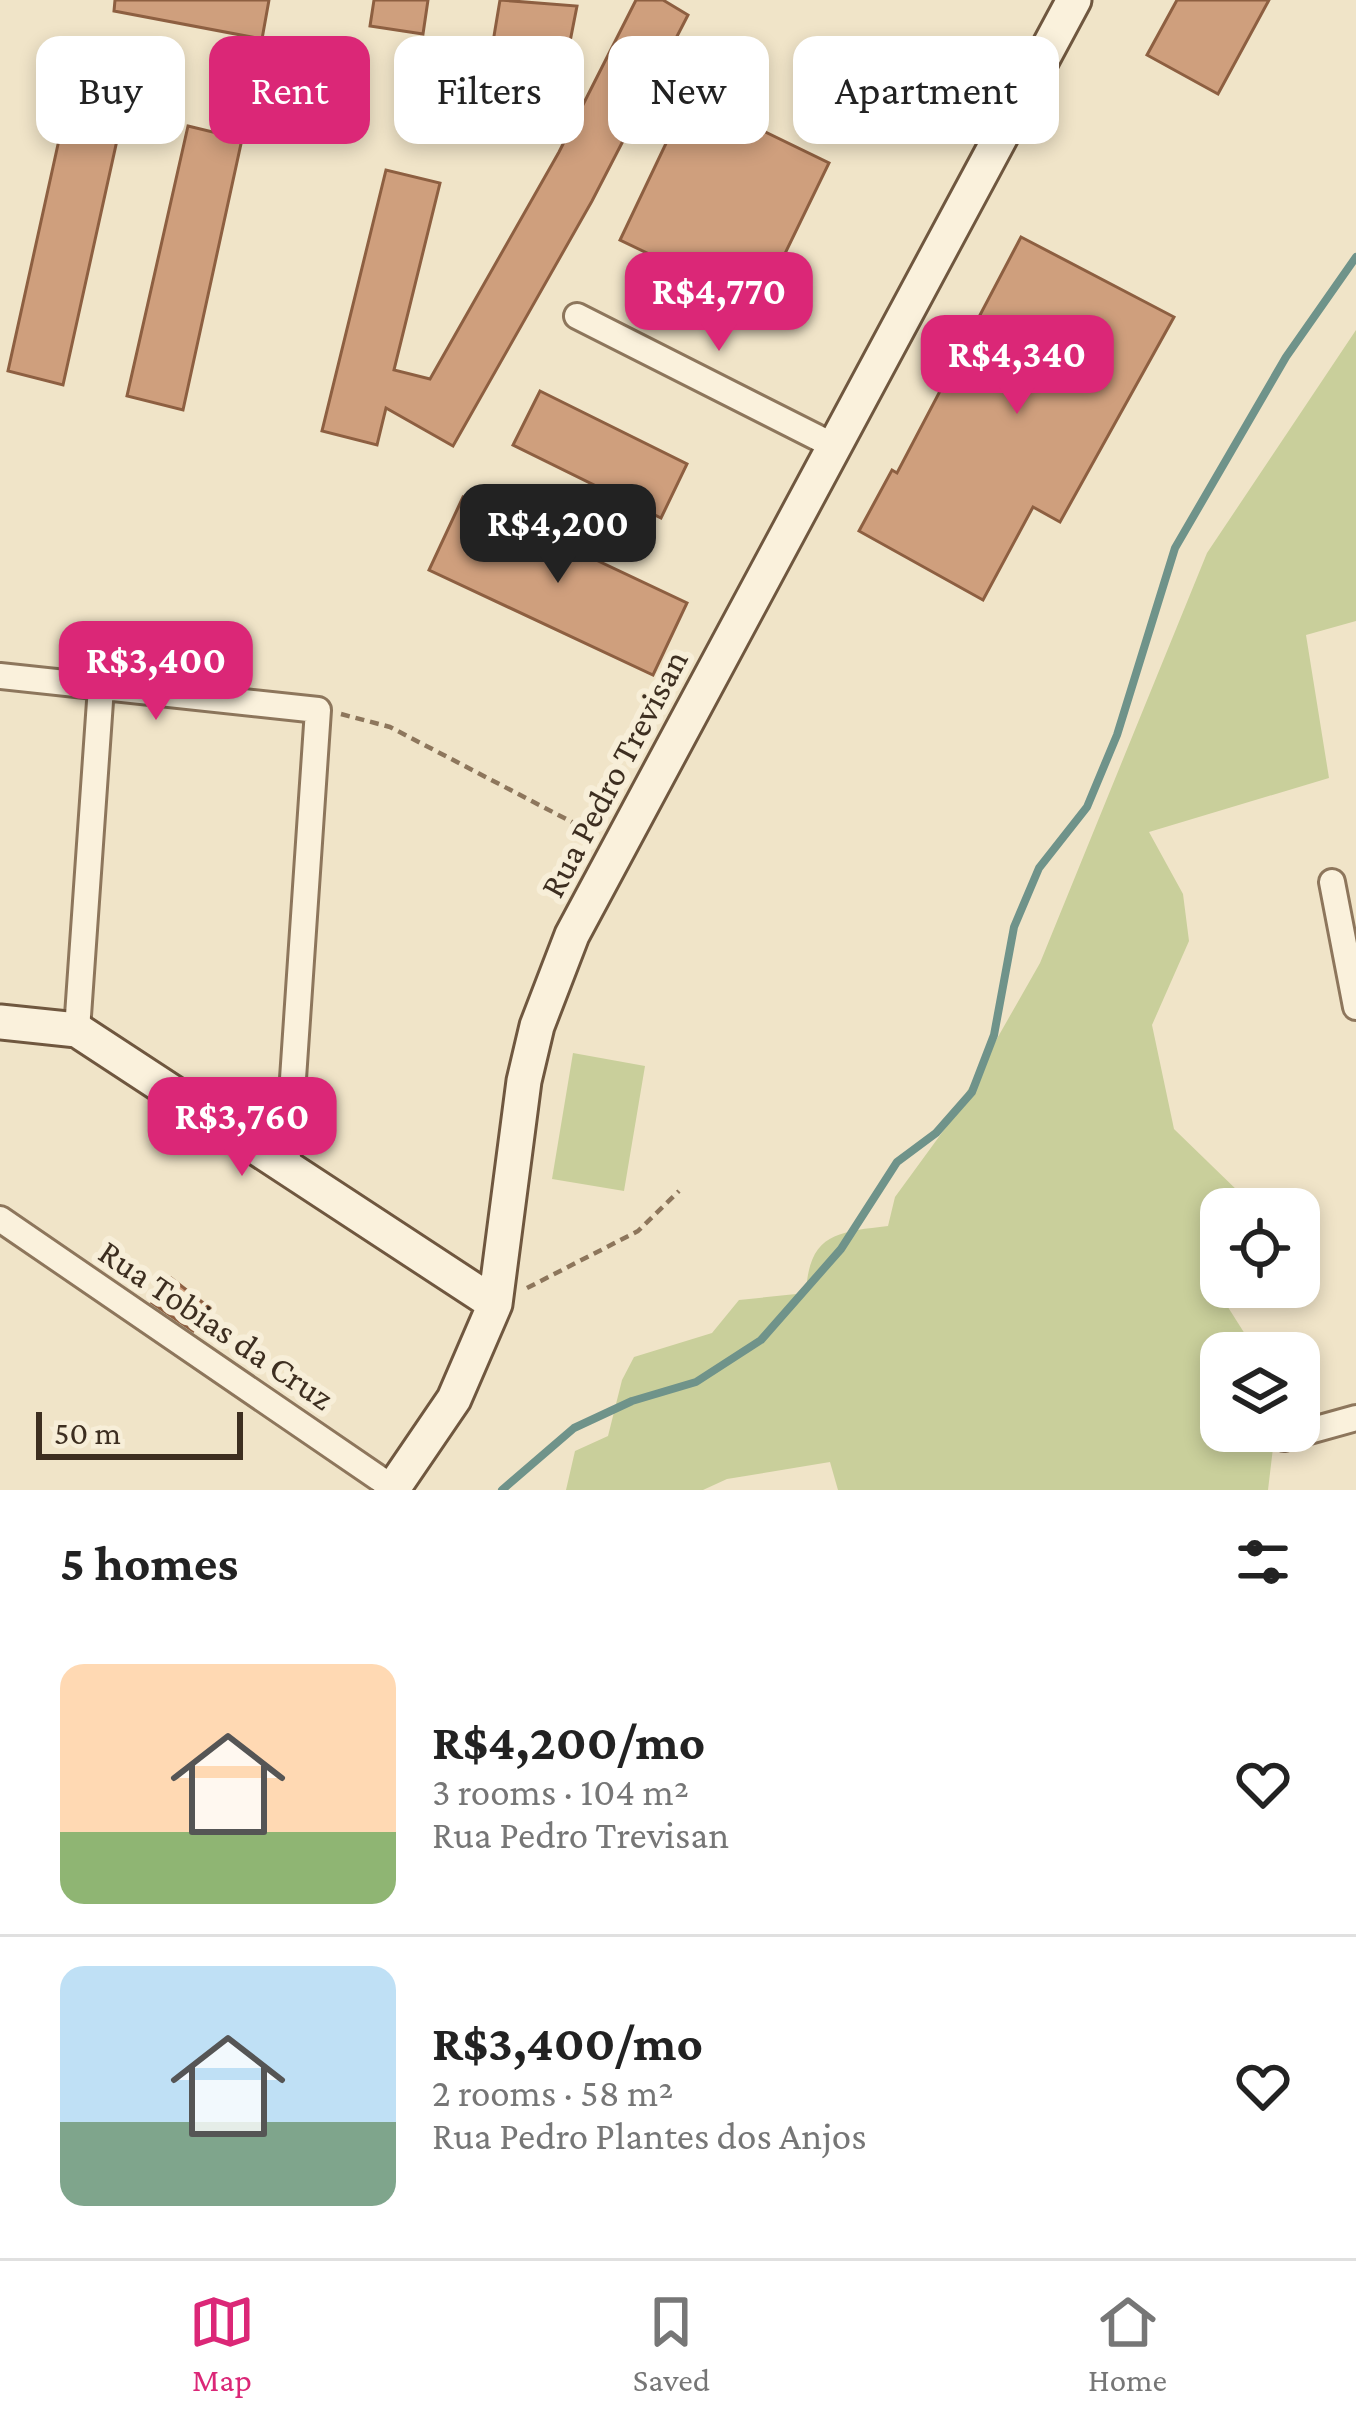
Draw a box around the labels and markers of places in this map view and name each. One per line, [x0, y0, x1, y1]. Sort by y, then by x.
pin: R$4,770 [608, 252, 830, 354]
pin: R$4,340 [906, 315, 1128, 417]
pin: R$4,200 [447, 484, 669, 586]
pin: R$3,400 [45, 621, 267, 723]
pin: R$3,760 [131, 1077, 353, 1179]

